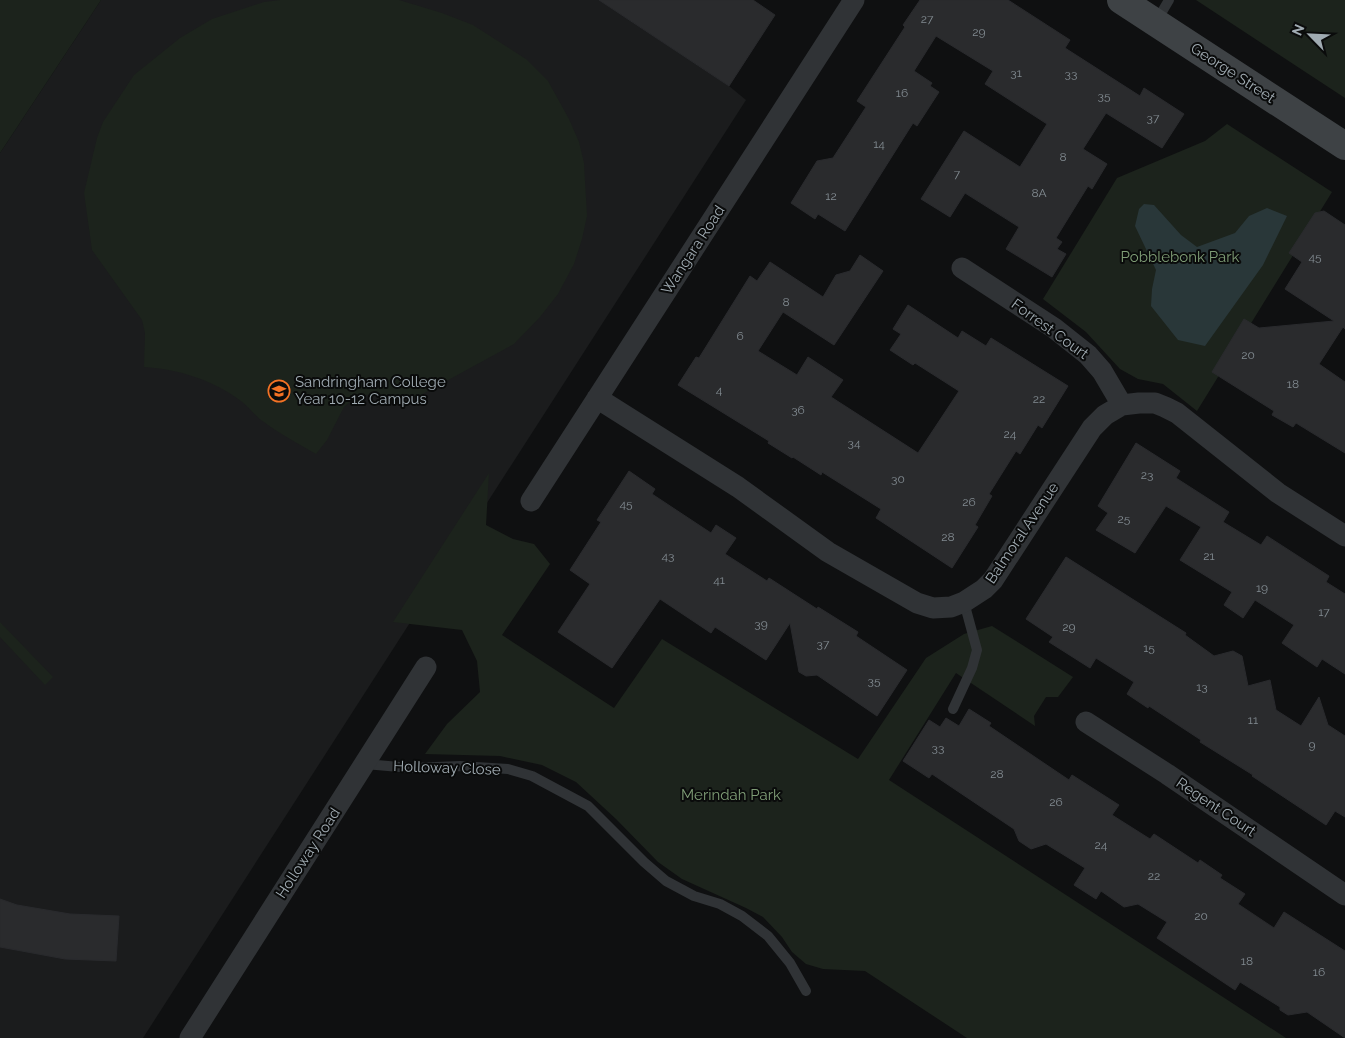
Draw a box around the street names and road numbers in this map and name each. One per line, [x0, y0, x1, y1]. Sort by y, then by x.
street label: George Street [1187, 39, 1279, 107]
street label: Wangara Road [658, 202, 728, 298]
street label: Forrest Court [1008, 295, 1092, 363]
street label: Balmoral Avenue [982, 479, 1063, 587]
street label: Holloway Close [393, 757, 501, 779]
street label: Regent Court [1173, 774, 1259, 840]
street label: Holloway Road [272, 804, 344, 902]

